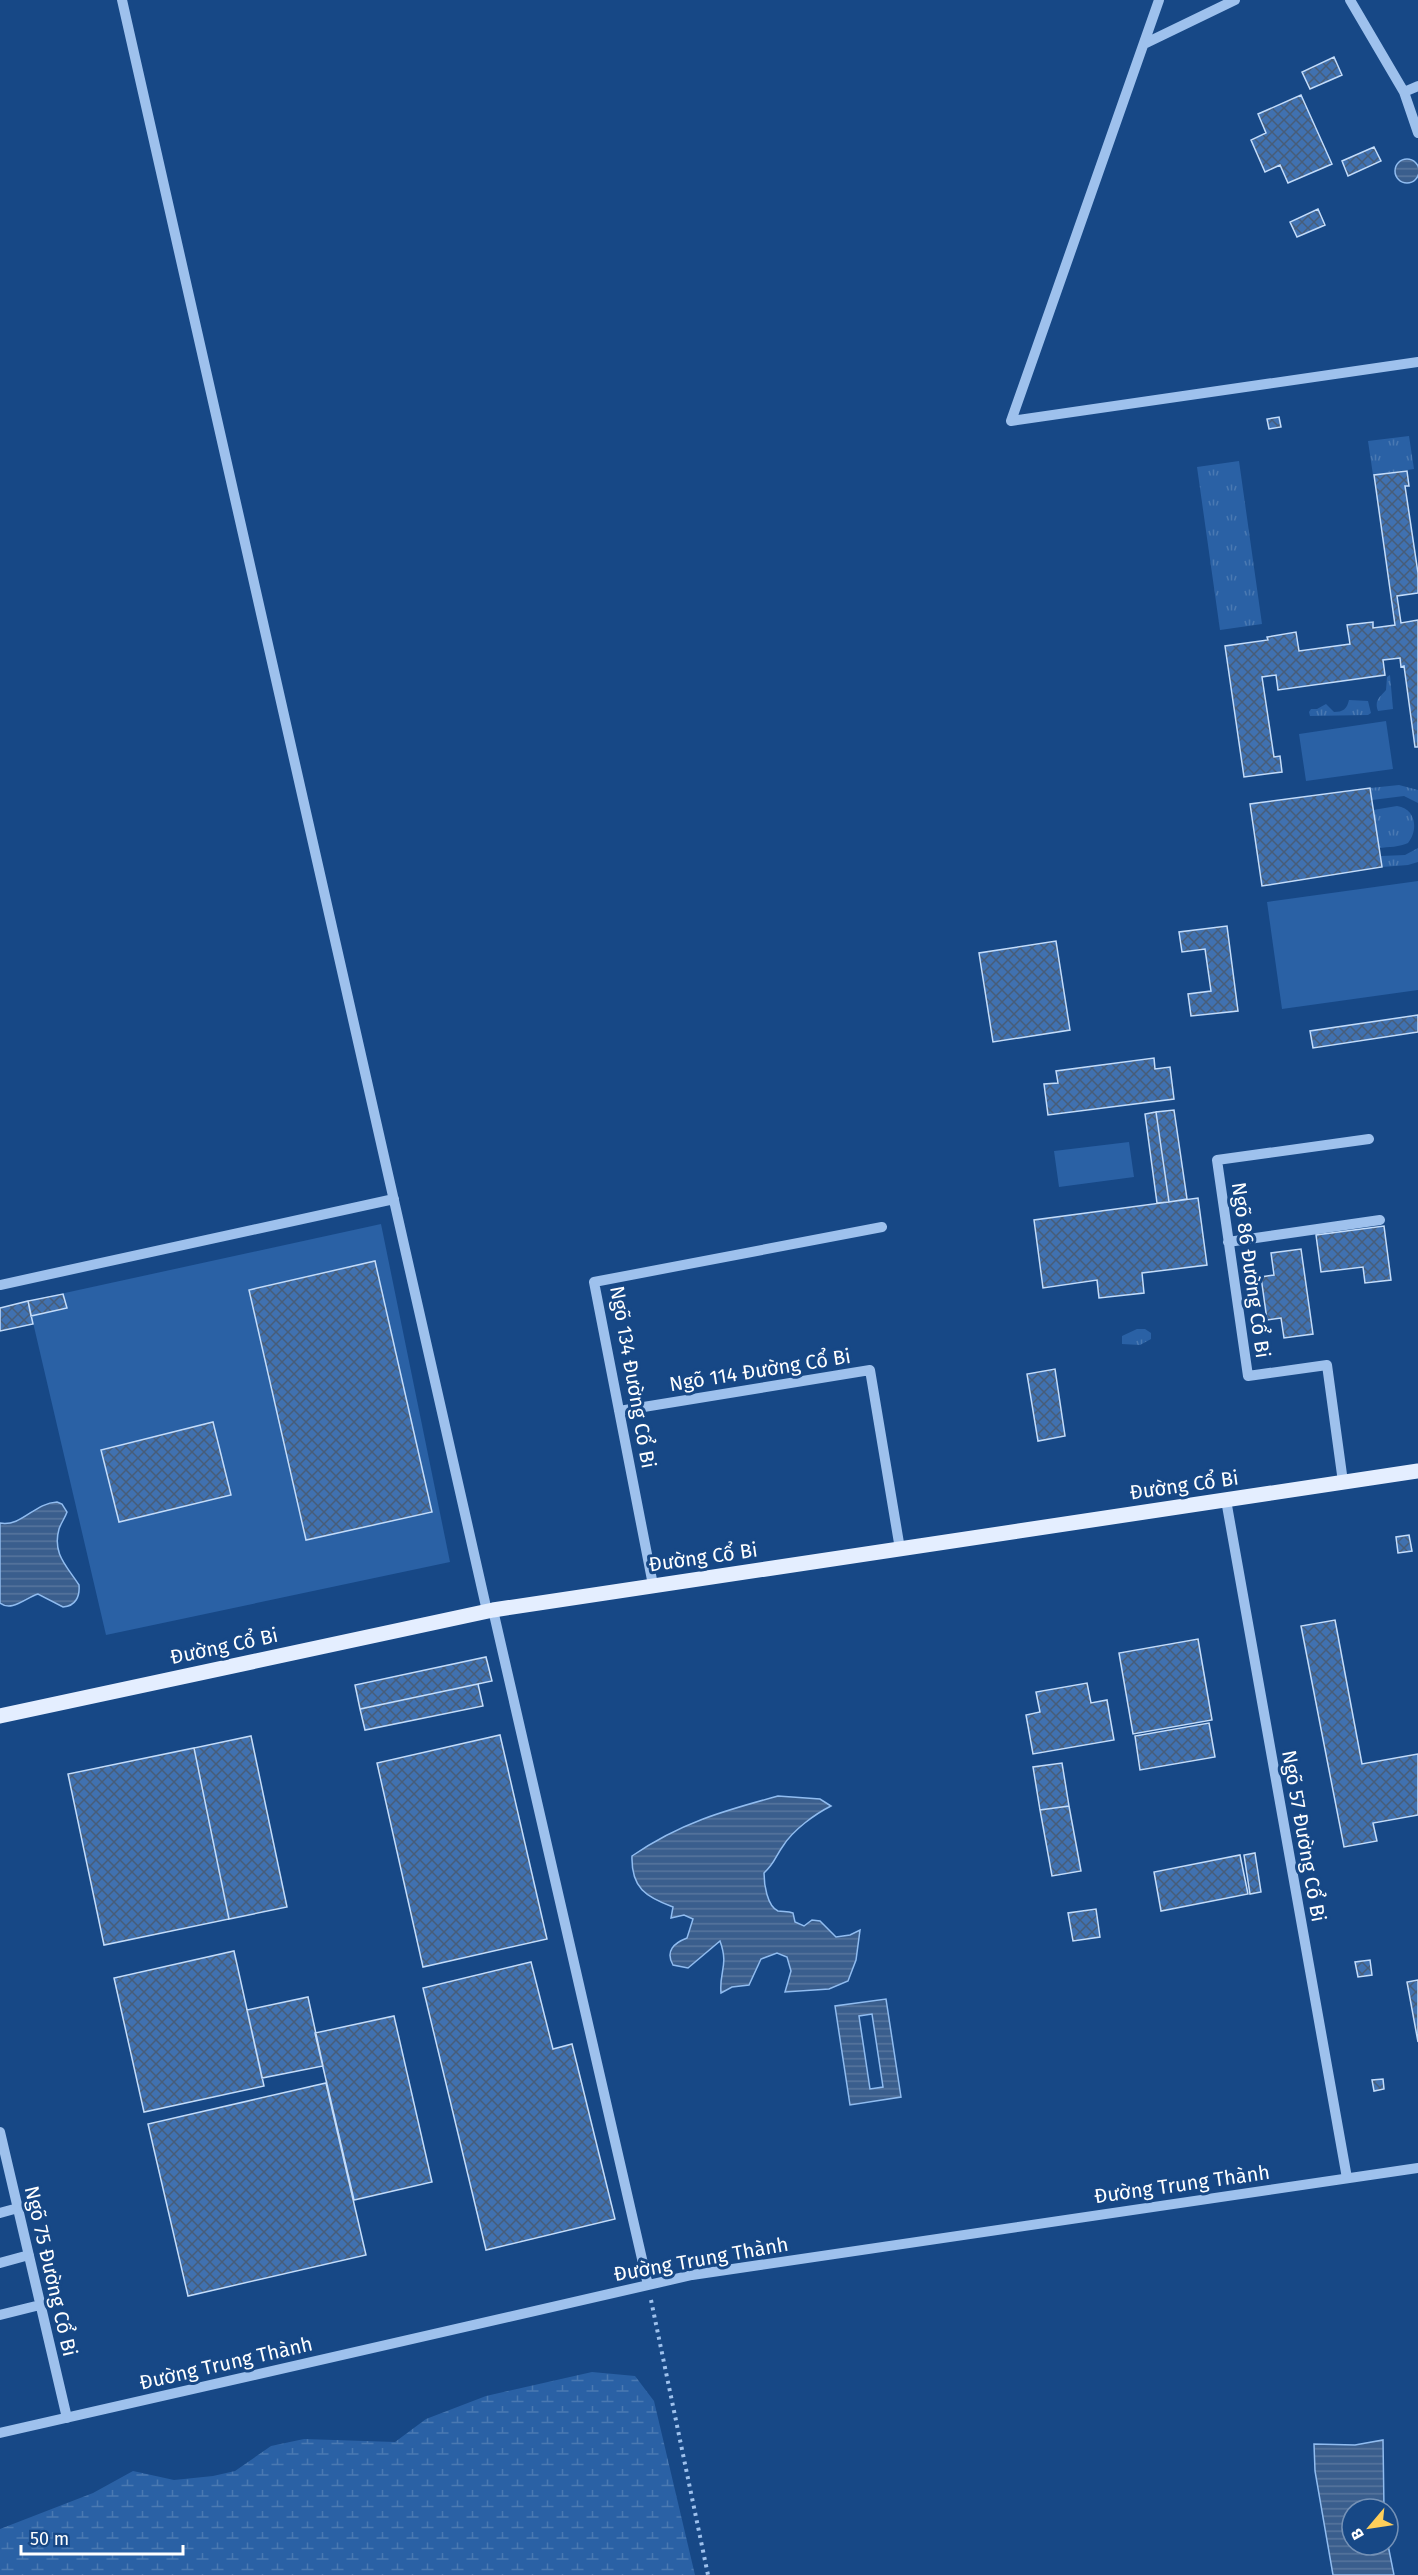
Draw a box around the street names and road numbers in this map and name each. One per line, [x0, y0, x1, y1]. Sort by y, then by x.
street label: Ngõ 86 Đường Cổ Bi [1227, 1180, 1277, 1359]
street label: Ngõ 134 Đường Cổ Bi [605, 1284, 663, 1470]
street label: Ngõ 114 Đường Cổ Bi [667, 1342, 852, 1396]
street label: Đường Cổ Bi [1128, 1464, 1240, 1505]
street label: Đường Cổ Bi [647, 1536, 759, 1577]
street label: Đường Cổ Bi [167, 1621, 280, 1669]
street label: Ngõ 57 Đường Cổ Bi [1277, 1748, 1333, 1924]
street label: Đường Trung Thành [1093, 2160, 1271, 2208]
street label: Ngõ 75 Đường Cổ Bi [20, 2183, 84, 2359]
street label: Đường Trung Thành [612, 2232, 790, 2286]
street label: Đường Trung Thành [137, 2331, 315, 2395]

